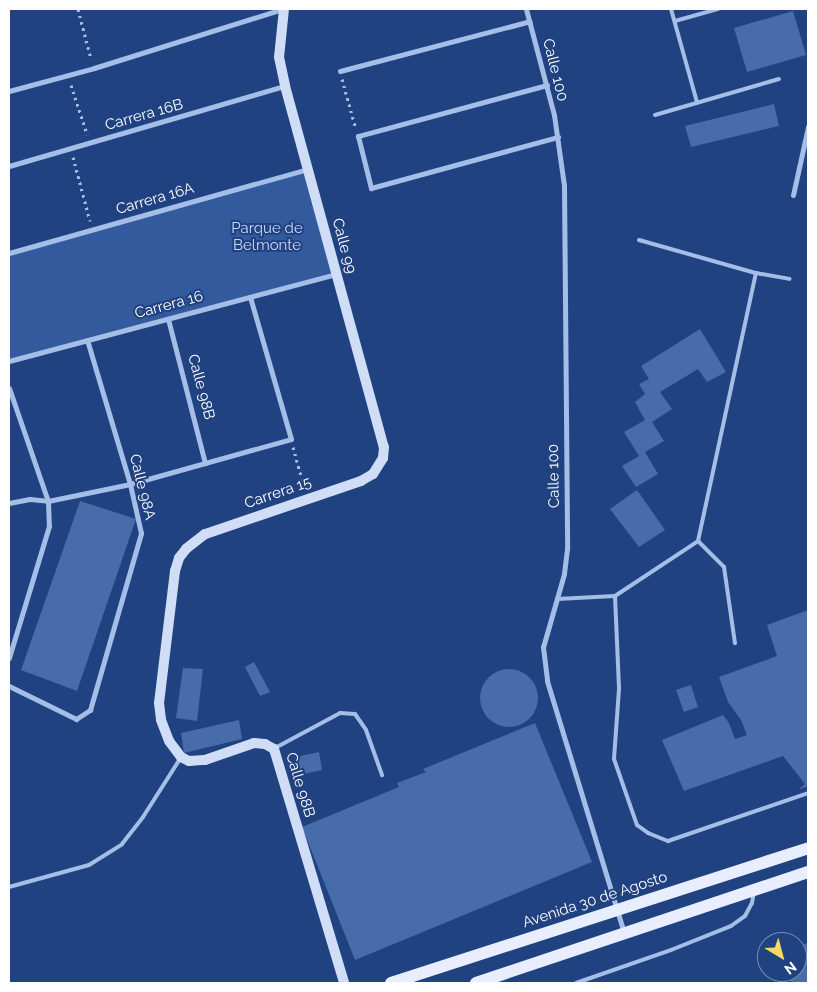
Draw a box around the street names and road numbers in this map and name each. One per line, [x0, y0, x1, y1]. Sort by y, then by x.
street label: Calle 100 [539, 37, 571, 103]
street label: Carrera 16B [103, 95, 185, 135]
street label: Carrera 16A [114, 179, 196, 219]
street label: Calle 99 [328, 216, 360, 276]
street label: Carrera 16 [133, 287, 205, 323]
street label: Calle 98B [184, 352, 218, 422]
street label: Calle 100 [544, 444, 564, 508]
street label: Calle 98A [125, 452, 159, 522]
street label: Carrera 15 [242, 473, 314, 513]
street label: Calle 98B [282, 750, 318, 820]
street label: Avenida 30 de Agosto [520, 868, 670, 932]

